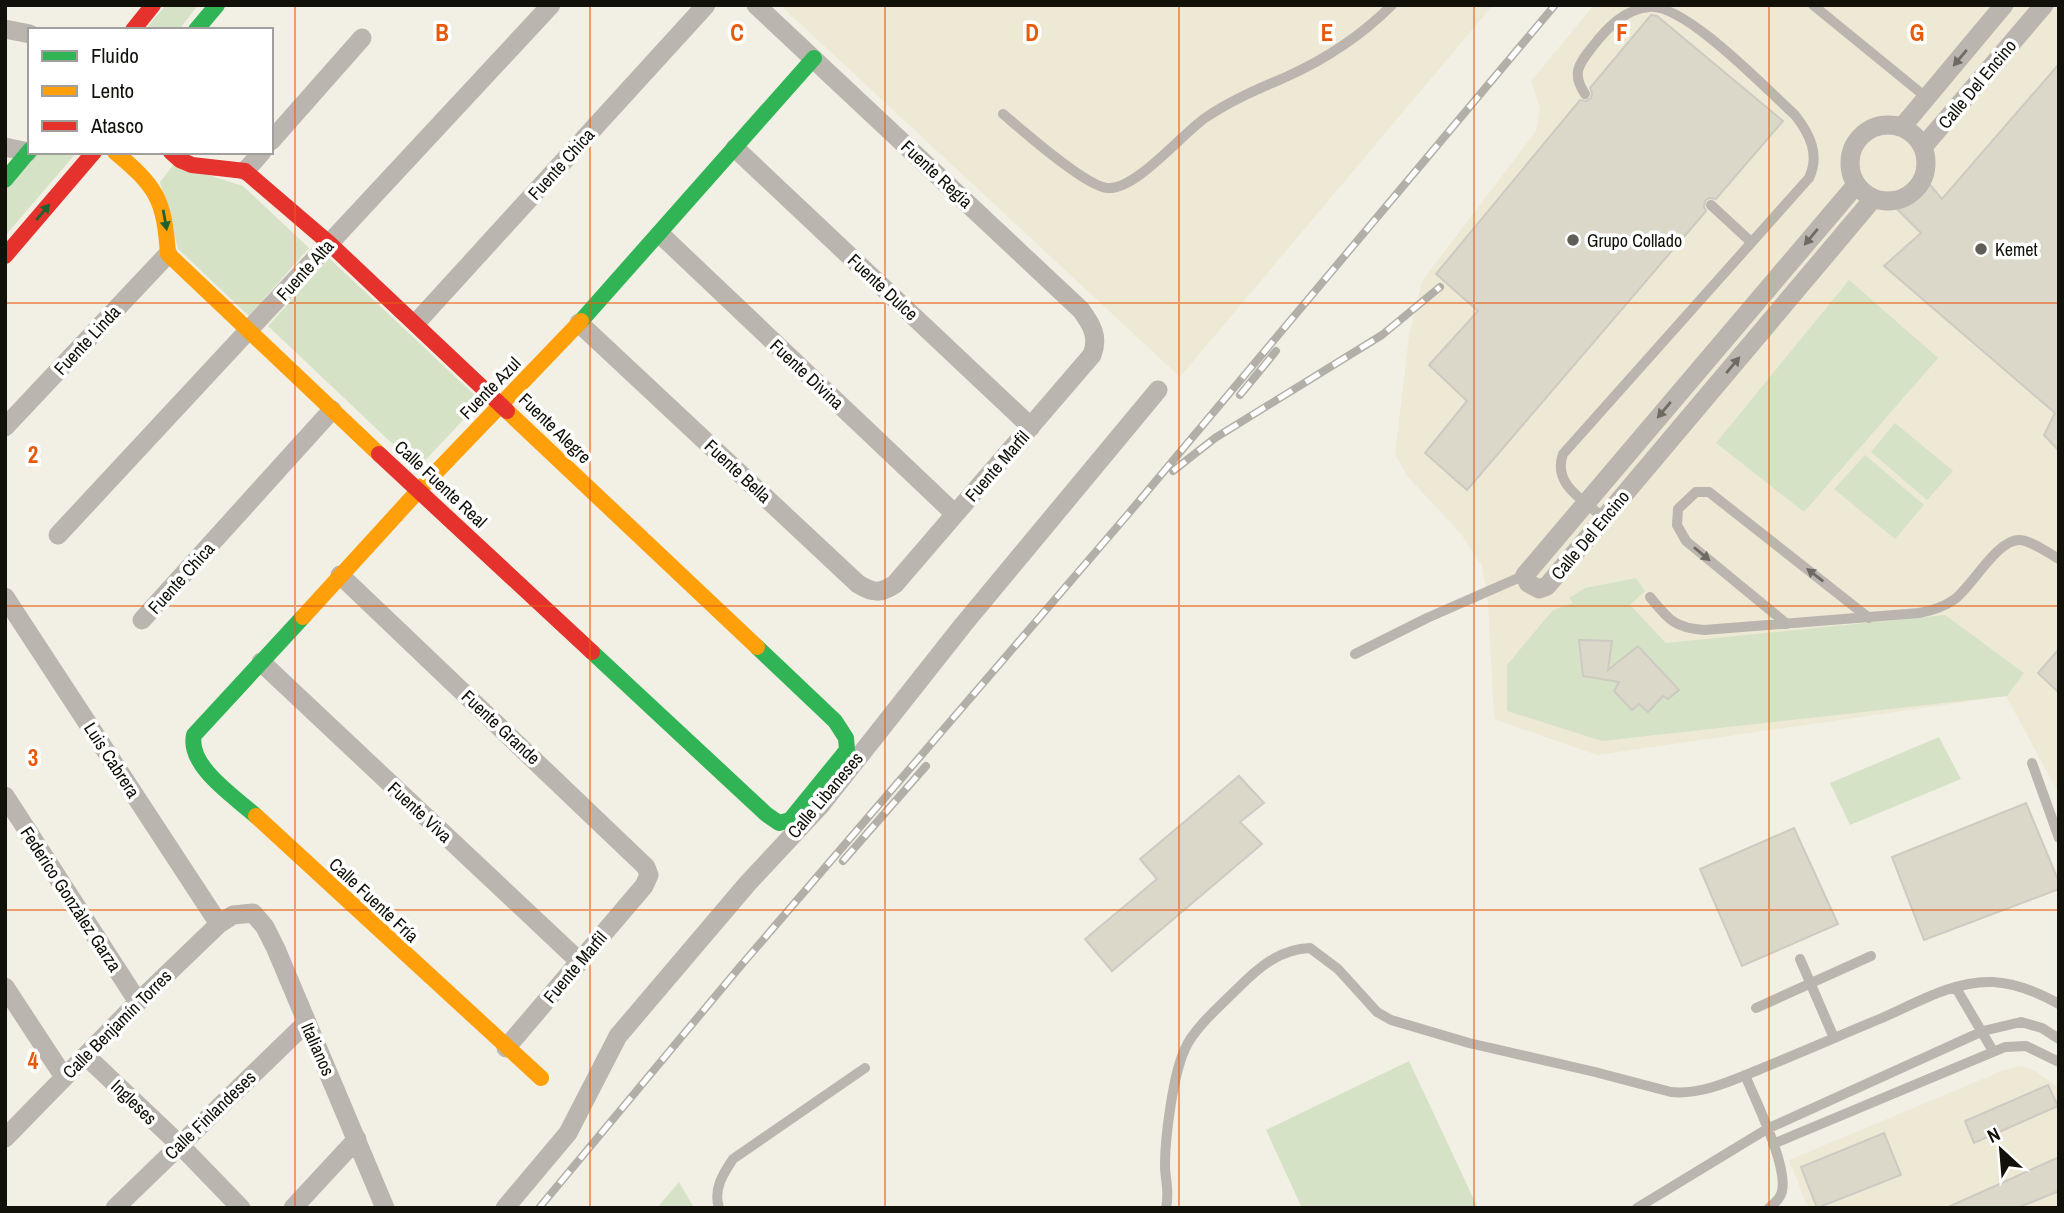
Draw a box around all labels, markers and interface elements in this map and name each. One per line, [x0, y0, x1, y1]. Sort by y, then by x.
text: B [435, 17, 449, 48]
text: C [730, 17, 744, 48]
text: D [1025, 17, 1039, 48]
text: E [1321, 17, 1333, 48]
text: F [1616, 17, 1628, 48]
text: G [1910, 17, 1924, 48]
legend [28, 28, 273, 154]
street label: Calle Del Encino [1932, 34, 2022, 134]
text: Fluido [91, 41, 139, 70]
one-way arrow [1953, 49, 1968, 66]
text: Lento [91, 76, 134, 105]
text: Atasco [90, 111, 144, 140]
street label: Fuente Chica [522, 123, 600, 205]
street label: Fuente Regia [896, 134, 978, 214]
one-way arrow [35, 203, 50, 220]
one-way arrow [160, 210, 171, 232]
place label: Grupo Collado [1587, 228, 1682, 253]
one-way arrow [1804, 228, 1819, 245]
marker: Grupo Collado [1565, 232, 1581, 248]
street label: Fuente Alta [271, 234, 339, 306]
place label: Kemet [1995, 237, 2038, 262]
marker: Kemet [1973, 241, 1989, 257]
street label: Fuente Dulce [842, 248, 924, 326]
street label: Fuente Linda [48, 300, 126, 380]
street label: Fuente Divina [765, 333, 849, 415]
street label: Fuente Azul [454, 351, 526, 425]
one-way arrow [1725, 357, 1740, 374]
street label: Fuente Alegre [513, 387, 597, 469]
one-way arrow [1657, 402, 1672, 419]
street label: Fuente Marfil [959, 425, 1035, 507]
street label: Fuente Bella [699, 434, 777, 508]
street label: Calle Fuente Real [389, 435, 493, 533]
text: 2 [28, 439, 38, 470]
street label: Calle Del Encino [1545, 485, 1635, 585]
street label: Fuente Chica [142, 537, 220, 619]
one-way arrow [1693, 546, 1711, 561]
one-way arrow [1807, 568, 1825, 583]
street label: Fuente Grande [456, 684, 546, 770]
street label: Luis Cabrera [78, 717, 146, 803]
text: 3 [28, 742, 38, 773]
street label: Calle Libaneses [781, 746, 869, 844]
street label: Fuente Viva [382, 776, 458, 848]
street label: Federico Gonzàlez Garza [15, 822, 127, 976]
street label: Calle Fuente Fría [324, 852, 424, 948]
street label: Fuente Marfil [537, 926, 613, 1008]
street label: Calle Benjamín Torres [57, 964, 177, 1084]
street label: Italianos [295, 1018, 341, 1080]
text: 4 [28, 1045, 39, 1076]
street label: Calle Finlandeses [159, 1065, 261, 1165]
street label: Ingleses [106, 1074, 162, 1130]
north arrow [1966, 1115, 2036, 1185]
text: N [1983, 1121, 2004, 1149]

